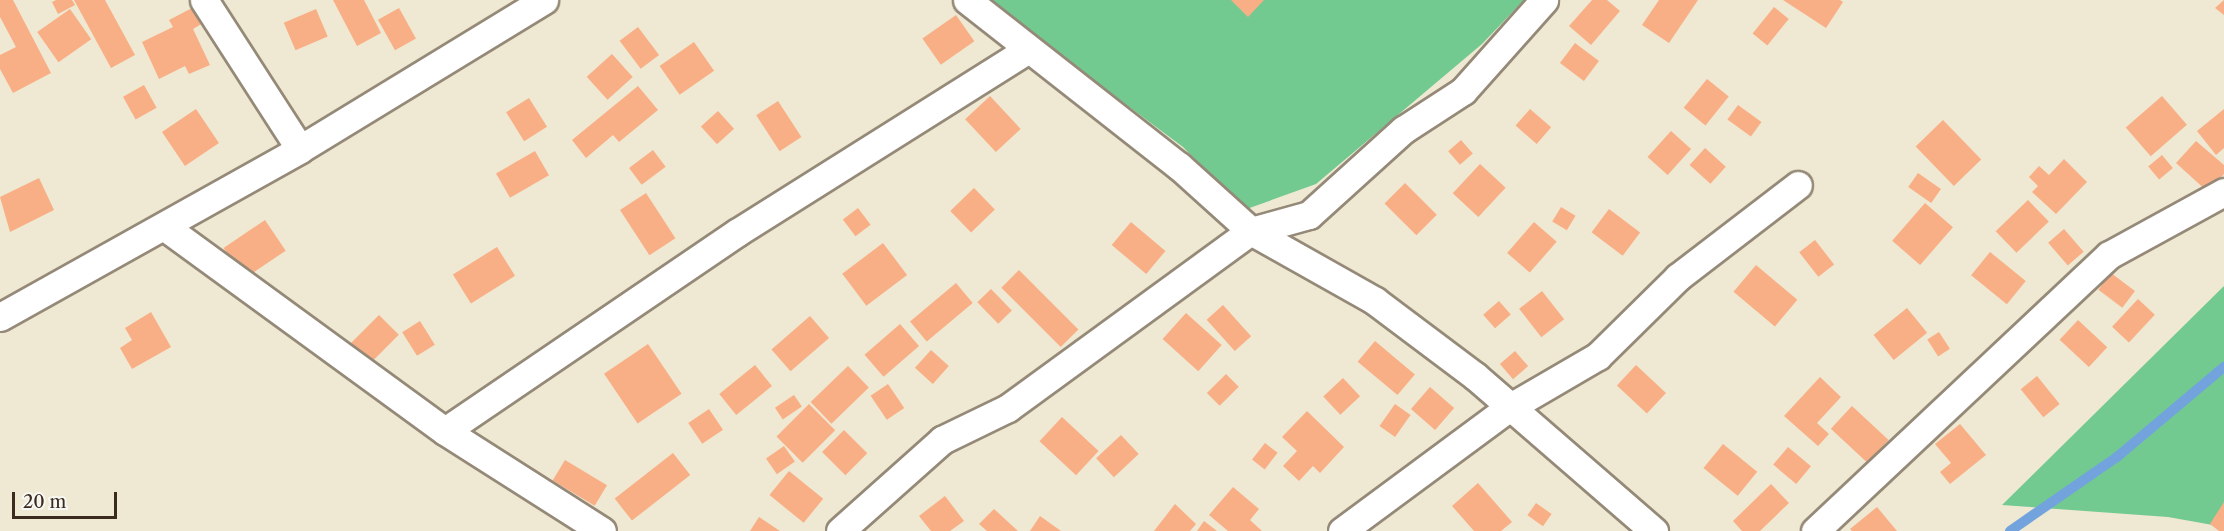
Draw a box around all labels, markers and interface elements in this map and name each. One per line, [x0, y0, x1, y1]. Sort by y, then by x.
scale bar [15, 480, 120, 518]
text: 20 m [23, 491, 66, 513]

